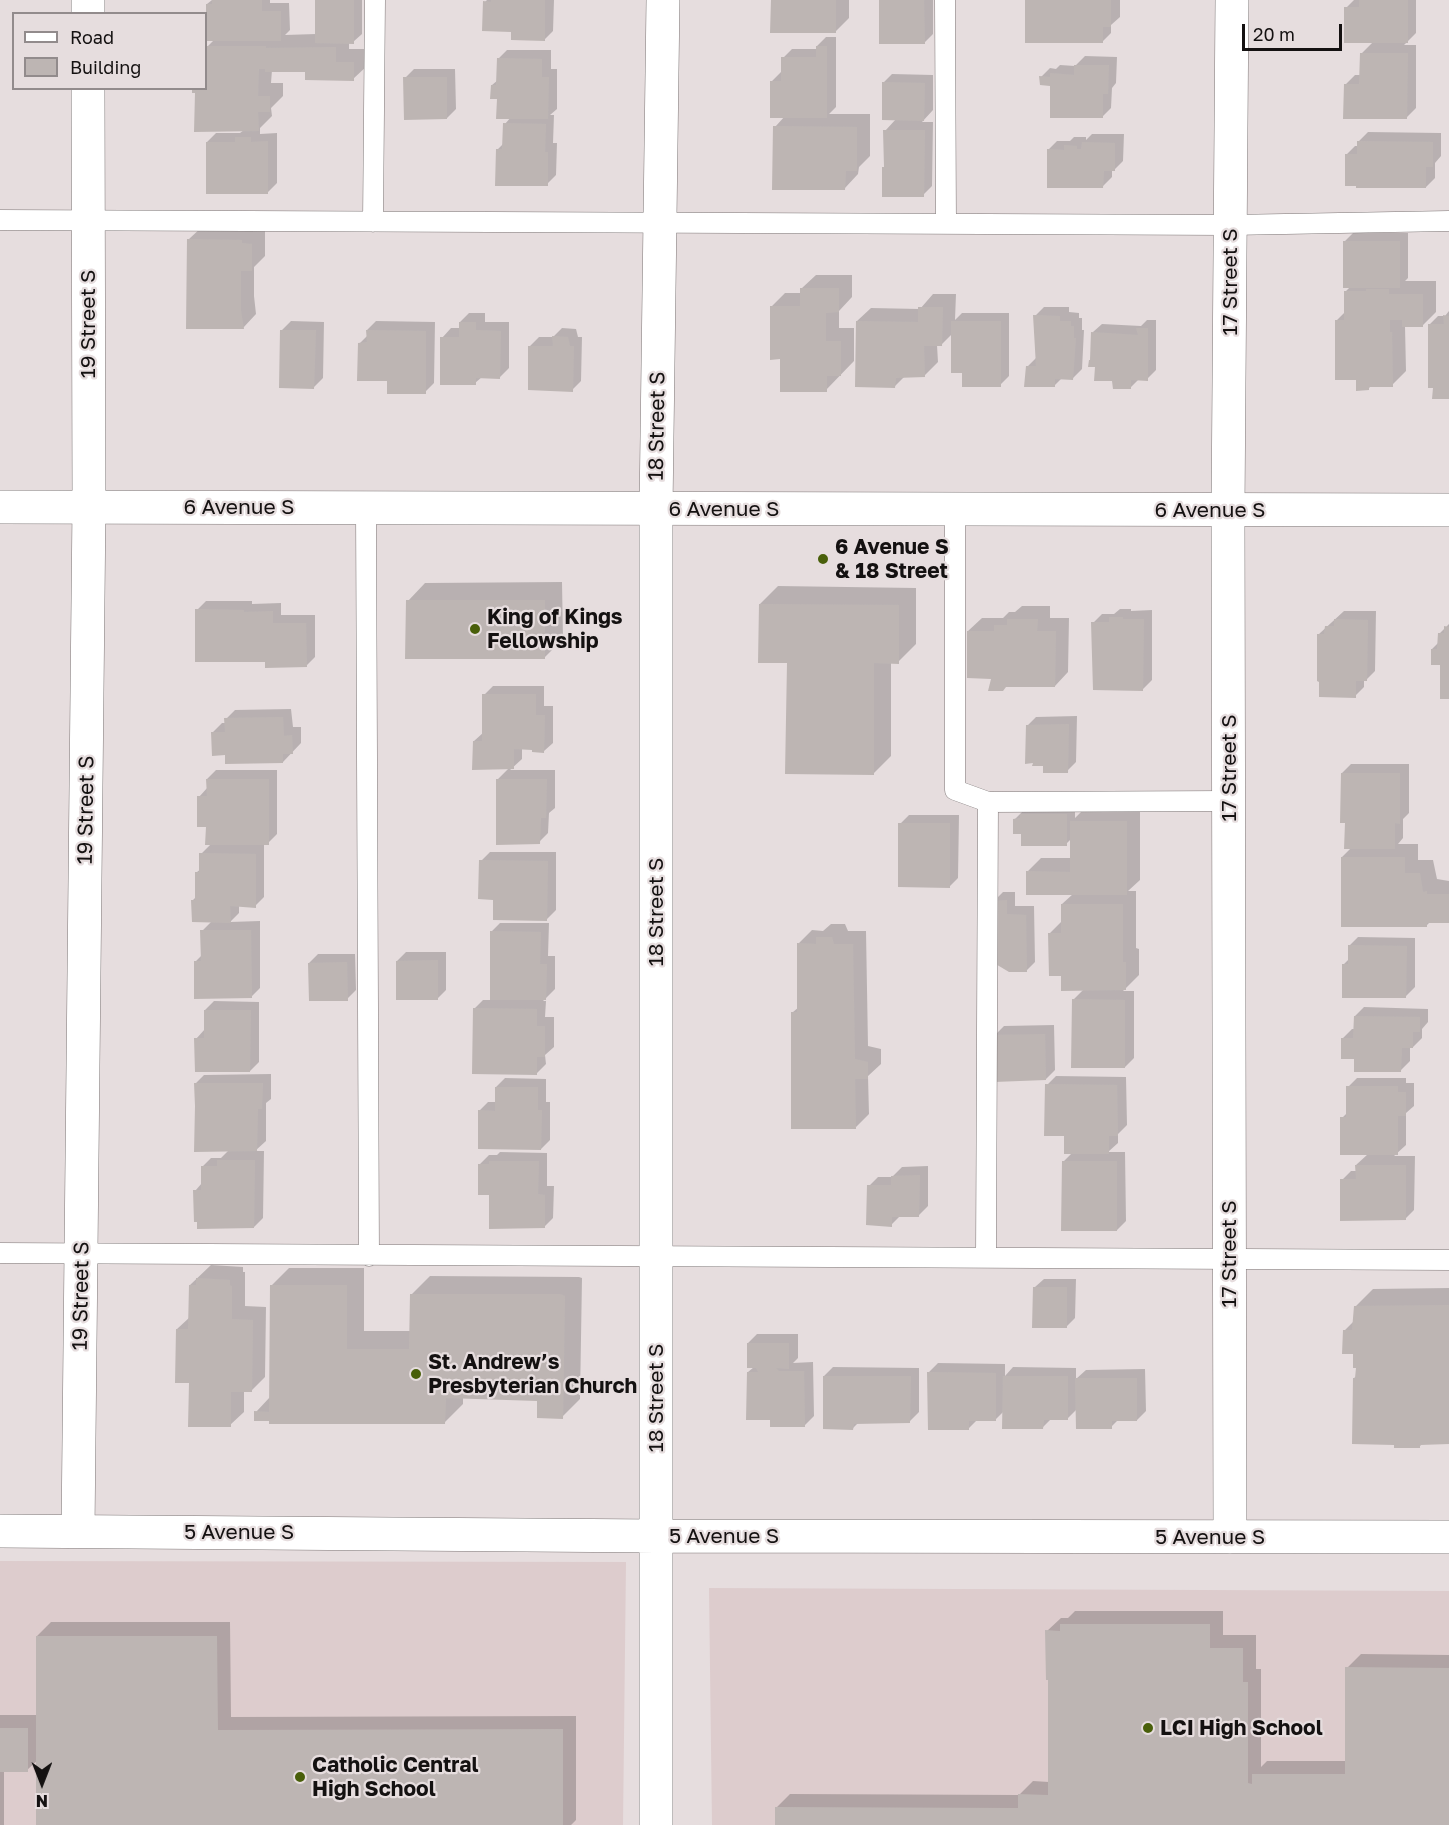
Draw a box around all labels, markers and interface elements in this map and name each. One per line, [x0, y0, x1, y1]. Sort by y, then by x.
legend [12, 12, 207, 90]
scale bar [1245, 12, 1346, 50]
text: 20 m [1253, 23, 1295, 45]
text: Road [70, 26, 114, 48]
text: Building [70, 56, 141, 78]
street label: 17 Street S [1217, 228, 1243, 336]
street label: 19 Street S [75, 270, 101, 378]
street label: 18 Street S [643, 371, 671, 481]
street label: 6 Avenue S [184, 494, 294, 520]
street label: 6 Avenue S [669, 496, 779, 522]
street label: 6 Avenue S [1155, 497, 1265, 523]
place label: 6 Avenue S & 18 Street [835, 534, 949, 584]
marker: 6 Avenue S & 18 Street [816, 552, 830, 566]
place label: King of Kings Fellowship [487, 604, 623, 654]
marker: King of Kings Fellowship [468, 622, 482, 636]
street label: 17 Street S [1216, 714, 1242, 822]
street label: 19 Street S [72, 755, 100, 865]
street label: 18 Street S [643, 857, 669, 967]
street label: 17 Street S [1216, 1200, 1242, 1308]
street label: 19 Street S [67, 1241, 95, 1351]
street label: 18 Street S [643, 1343, 669, 1453]
place label: St. Andrew’s Presbyterian Church [428, 1349, 637, 1399]
marker: St. Andrew’s Presbyterian Church [409, 1367, 423, 1381]
street label: 5 Avenue S [184, 1519, 294, 1545]
street label: 5 Avenue S [669, 1523, 779, 1549]
street label: 5 Avenue S [1155, 1524, 1265, 1550]
place label: LCI High School [1160, 1715, 1323, 1741]
marker: LCI High School [1141, 1721, 1155, 1735]
place label: Catholic Central High School [312, 1752, 478, 1802]
north arrow [12, 1753, 72, 1813]
marker: Catholic Central High School [293, 1770, 307, 1784]
text: N [36, 1791, 48, 1811]

